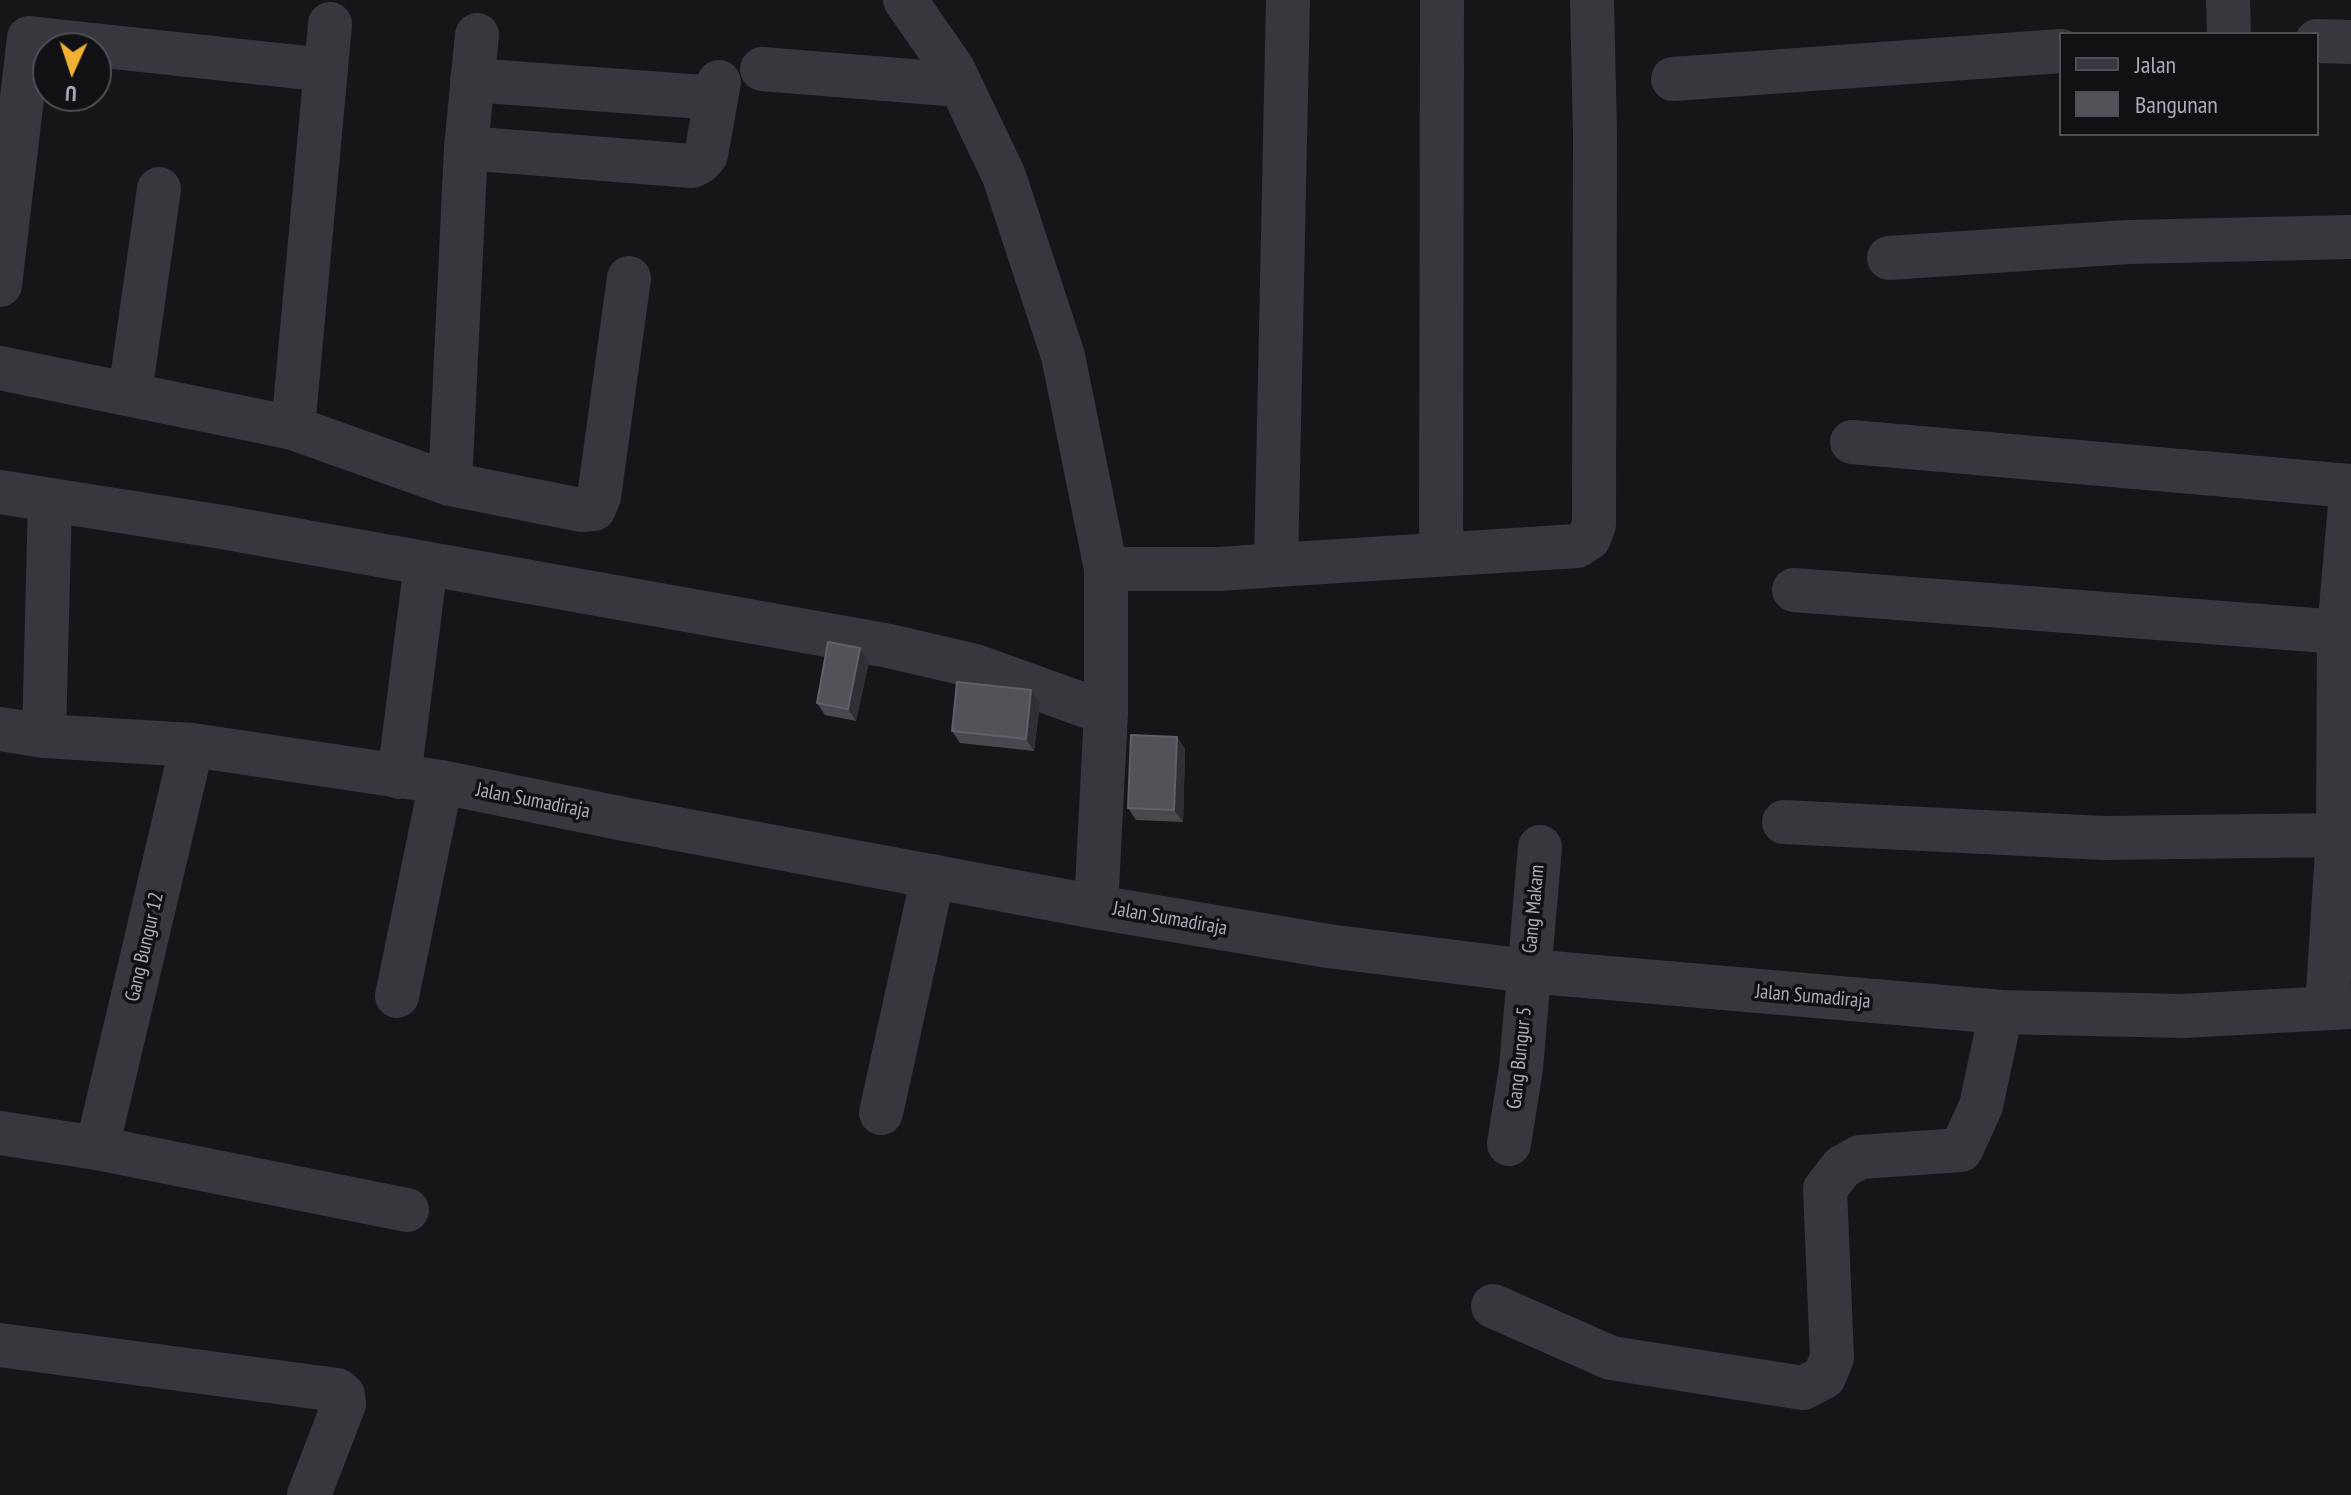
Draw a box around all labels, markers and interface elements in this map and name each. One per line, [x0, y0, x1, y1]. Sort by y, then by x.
north arrow [32, 32, 112, 112]
legend [2059, 32, 2319, 136]
text: Jalan [2135, 49, 2176, 80]
text: U [64, 80, 77, 108]
text: Bangunan [2135, 89, 2218, 120]
street label: Jalan Sumadiraja [474, 778, 592, 824]
street label: Gang Makam [1518, 864, 1550, 954]
street label: Gang Bungur 12 [121, 890, 169, 1004]
street label: Jalan Sumadiraja [1111, 897, 1229, 941]
street label: Jalan Sumadiraja [1754, 980, 1872, 1014]
street label: Gang Bungur 5 [1503, 1006, 1537, 1110]

